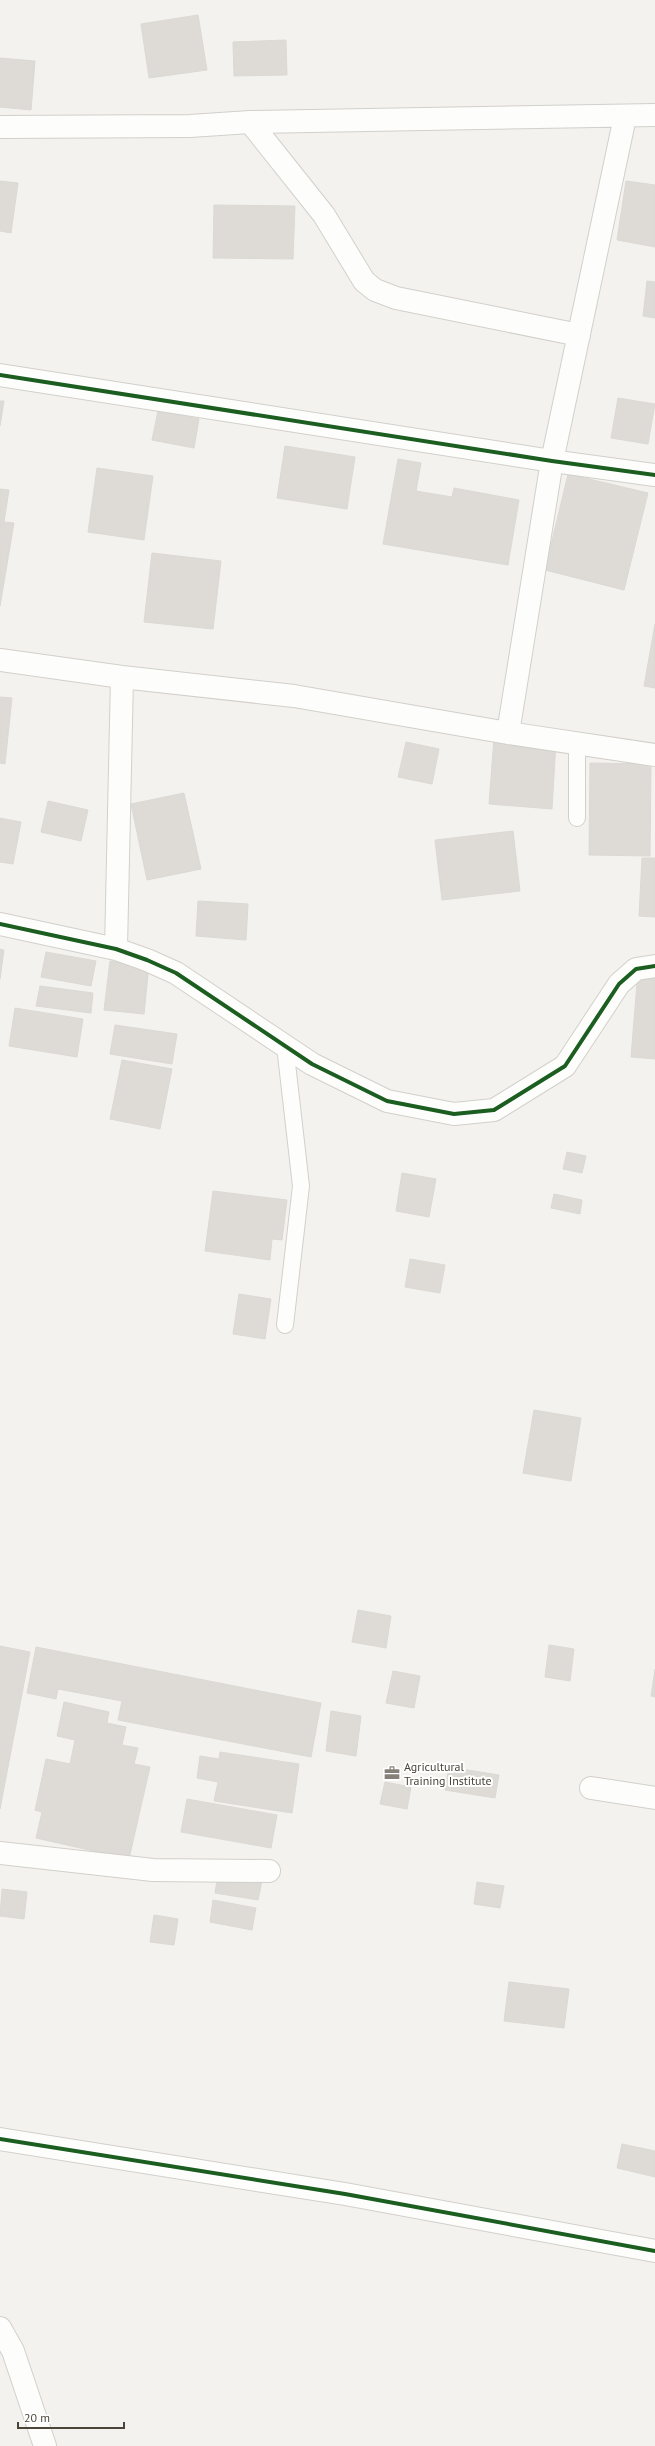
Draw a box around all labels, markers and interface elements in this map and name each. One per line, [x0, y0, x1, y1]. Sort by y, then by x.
place label: Agricultural Training Institute [404, 1759, 492, 1788]
office icon: Agricultural Training Institute [383, 1764, 401, 1782]
scale bar [18, 2404, 124, 2430]
text: 20 m [24, 2410, 50, 2425]

